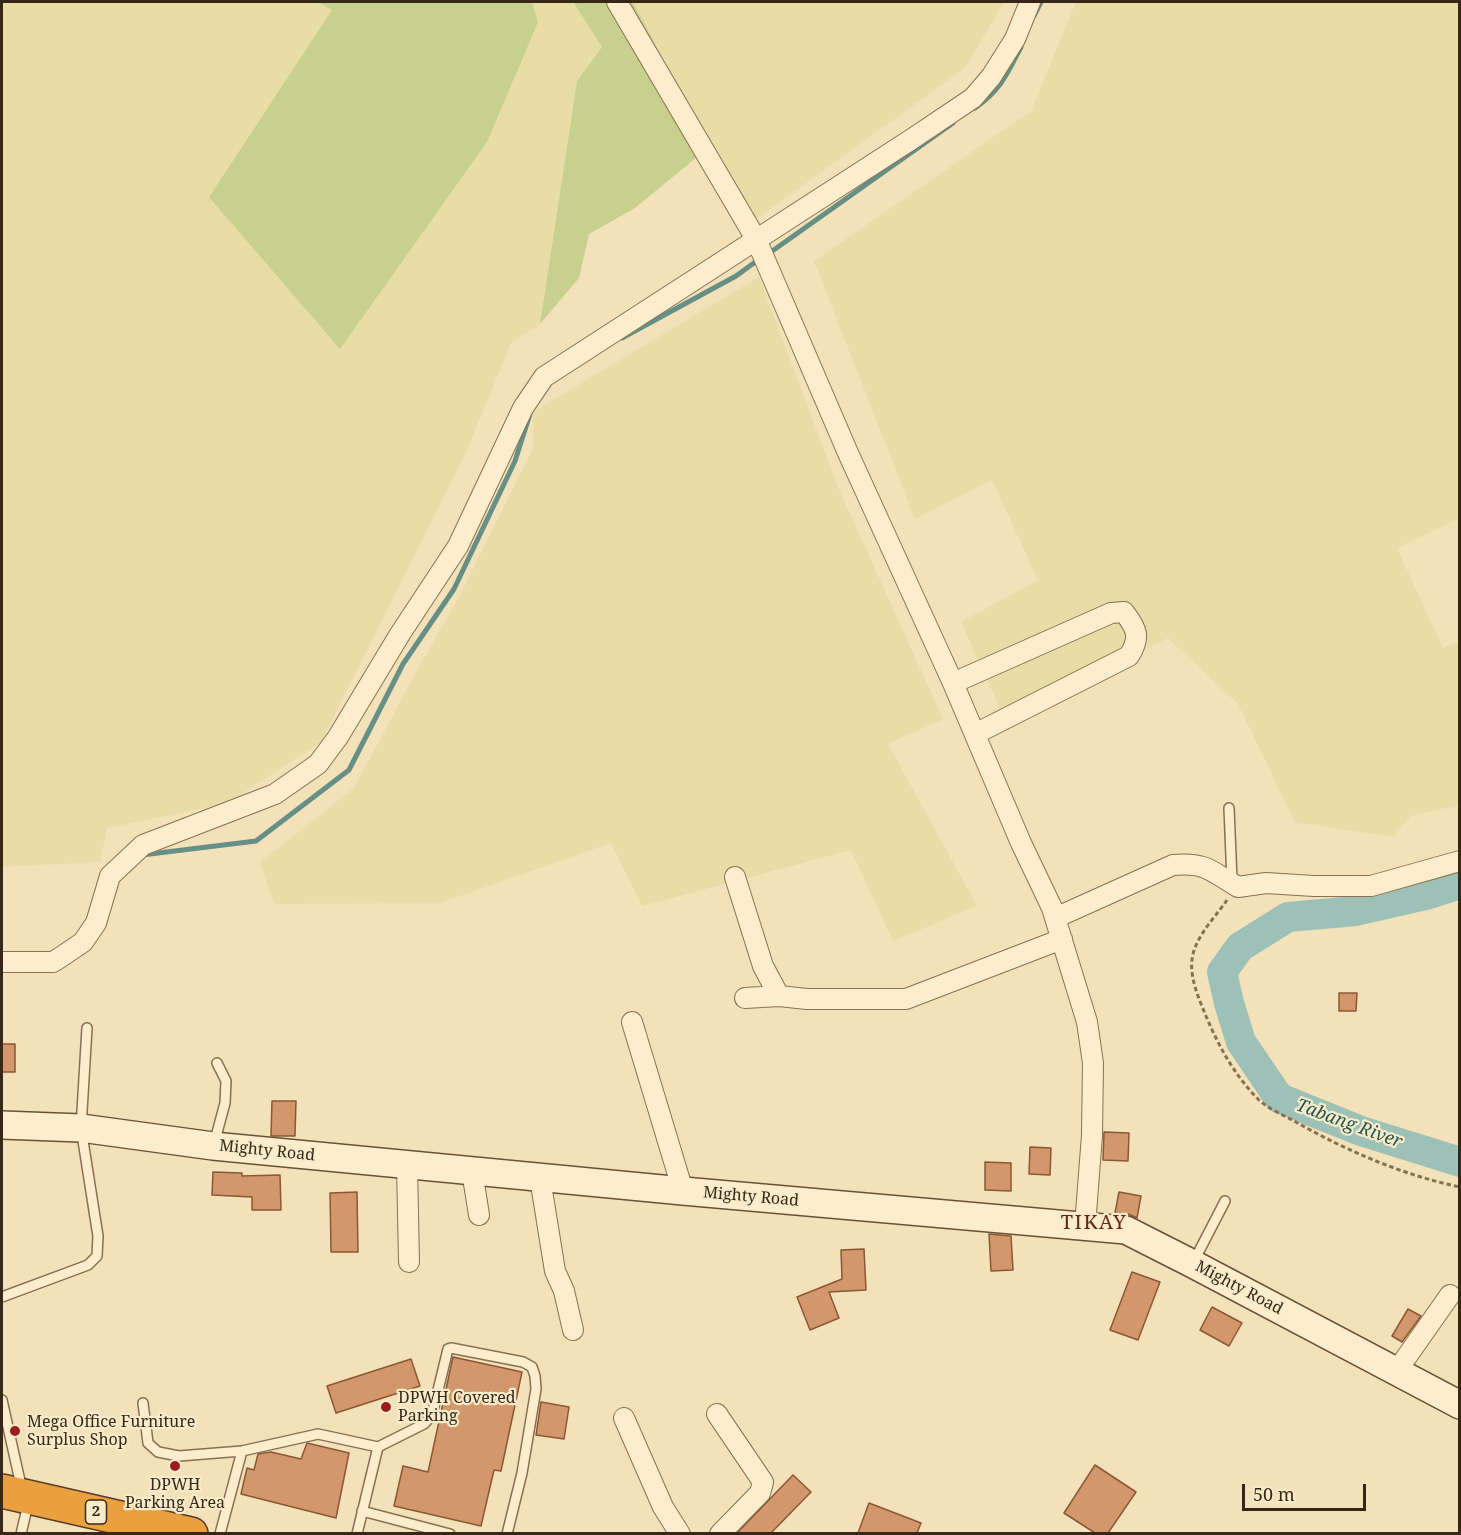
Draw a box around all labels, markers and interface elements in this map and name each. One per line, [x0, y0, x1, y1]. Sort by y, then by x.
water label: Tabang River [1293, 1095, 1405, 1153]
street label: Mighty Road [218, 1136, 316, 1166]
street label: Mighty Road [702, 1183, 800, 1211]
district label: TIKAY [1061, 1211, 1127, 1235]
street label: Mighty Road [1192, 1257, 1286, 1319]
place label: DPWH Covered Parking [398, 1388, 516, 1426]
marker: DPWH Covered Parking [379, 1400, 393, 1414]
place label: Mega Office Furniture Surplus Shop [27, 1412, 195, 1450]
marker: Mega Office Furniture Surplus Shop [8, 1424, 22, 1438]
marker: DPWH Parking Area [168, 1459, 182, 1473]
scale bar [1245, 1472, 1370, 1510]
place label: DPWH Parking Area [125, 1475, 225, 1513]
text: 50 m [1253, 1482, 1295, 1506]
road number: 2 [86, 1500, 106, 1524]

